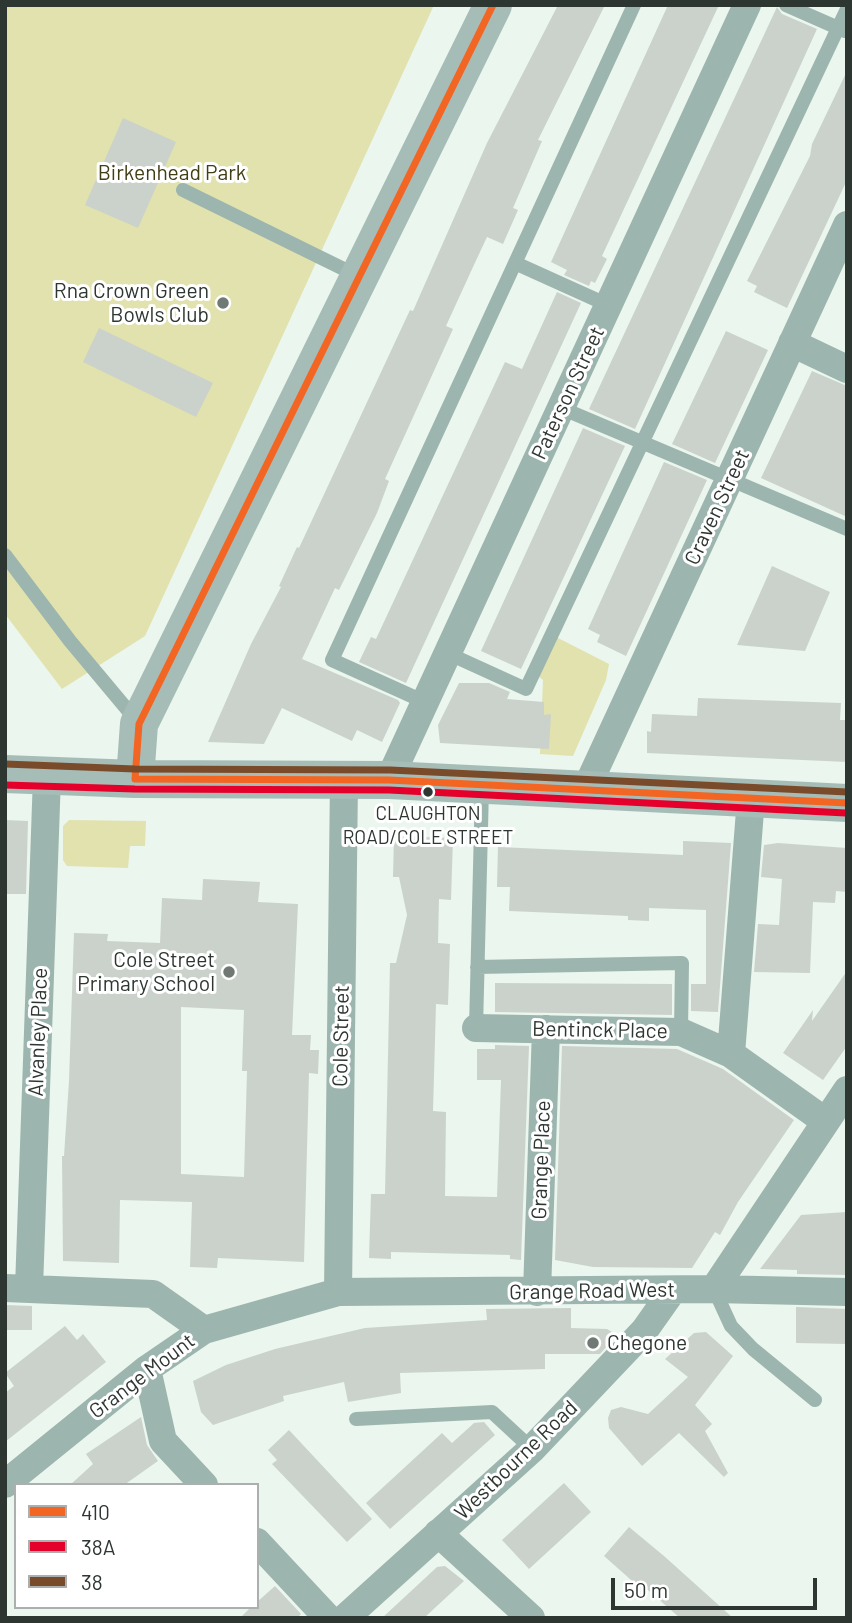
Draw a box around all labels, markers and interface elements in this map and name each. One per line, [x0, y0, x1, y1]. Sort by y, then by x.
park label: Birkenhead Park [98, 160, 246, 186]
place label: Rna Crown Green Bowls Club [54, 278, 209, 328]
marker: Rna Crown Green Bowls Club [215, 295, 231, 311]
street label: Paterson Street [526, 323, 610, 463]
street label: Craven Street [679, 445, 755, 569]
marker: CLAUGHTON ROAD/COLE STREET [421, 785, 435, 799]
place label: CLAUGHTON ROAD/COLE STREET [343, 803, 513, 847]
place label: Cole Street Primary School [77, 947, 215, 997]
marker: Cole Street Primary School [221, 964, 237, 980]
street label: Alvanley Place [23, 967, 53, 1097]
street label: Cole Street [328, 985, 354, 1087]
street label: Bentinck Place [532, 1016, 668, 1044]
street label: Grange Place [526, 1100, 556, 1220]
street label: Grange Road West [509, 1277, 675, 1305]
street label: Grange Mount [84, 1328, 200, 1424]
place label: Chegone [607, 1330, 687, 1356]
marker: Chegone [585, 1335, 601, 1351]
street label: Westbourne Road [449, 1395, 583, 1525]
legend [14, 1483, 259, 1609]
text: 410 [81, 1499, 110, 1524]
text: 38A [81, 1534, 116, 1559]
scale bar [614, 1564, 820, 1608]
text: 38 [81, 1569, 103, 1594]
text: 50 m [624, 1577, 668, 1602]

